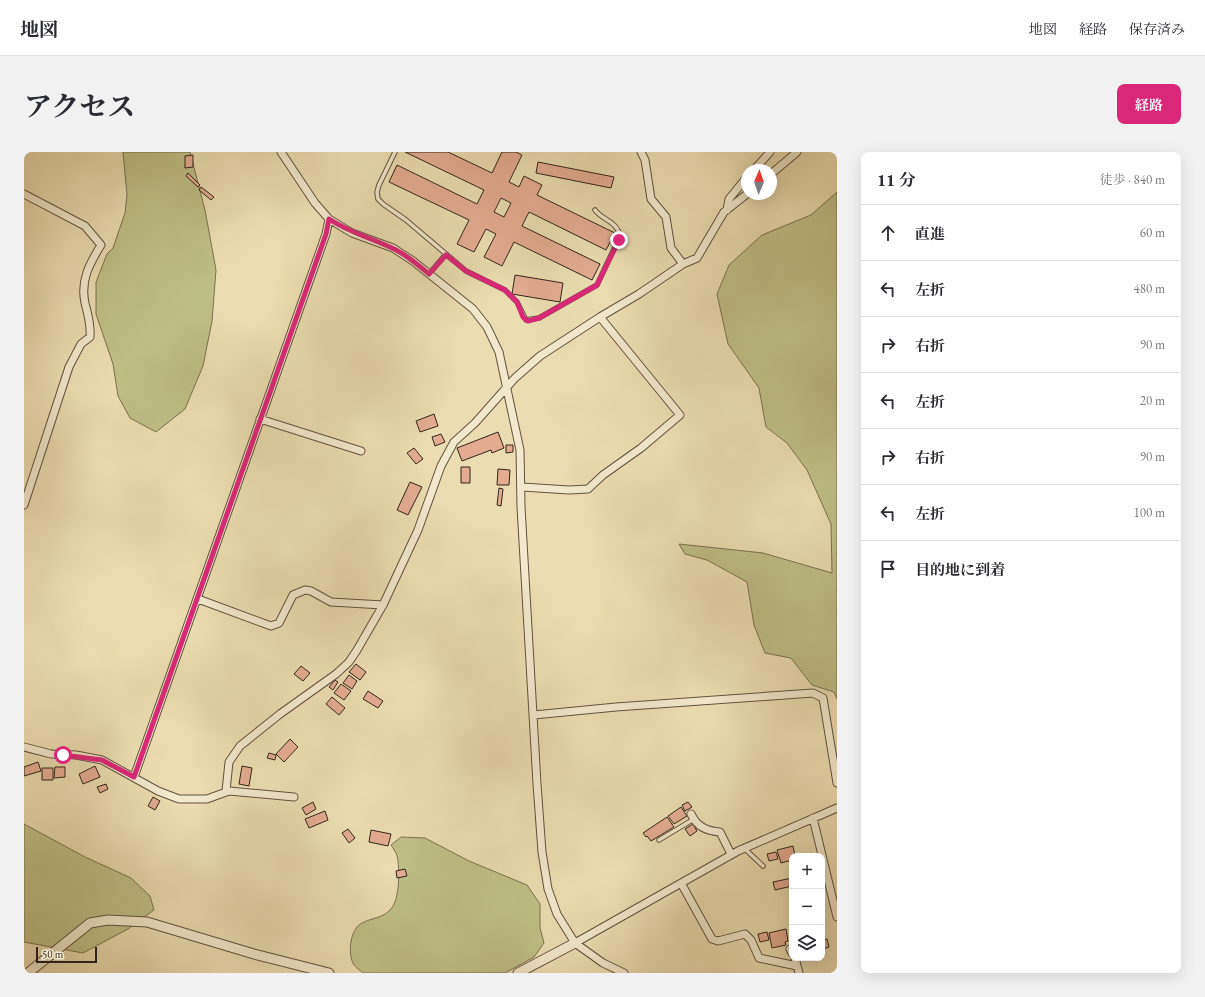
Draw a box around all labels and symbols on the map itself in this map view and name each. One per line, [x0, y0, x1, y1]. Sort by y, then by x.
north arrow [741, 164, 777, 200]
route end [610, 231, 628, 249]
route start [54, 746, 72, 764]
scale bar [36, 945, 97, 964]

